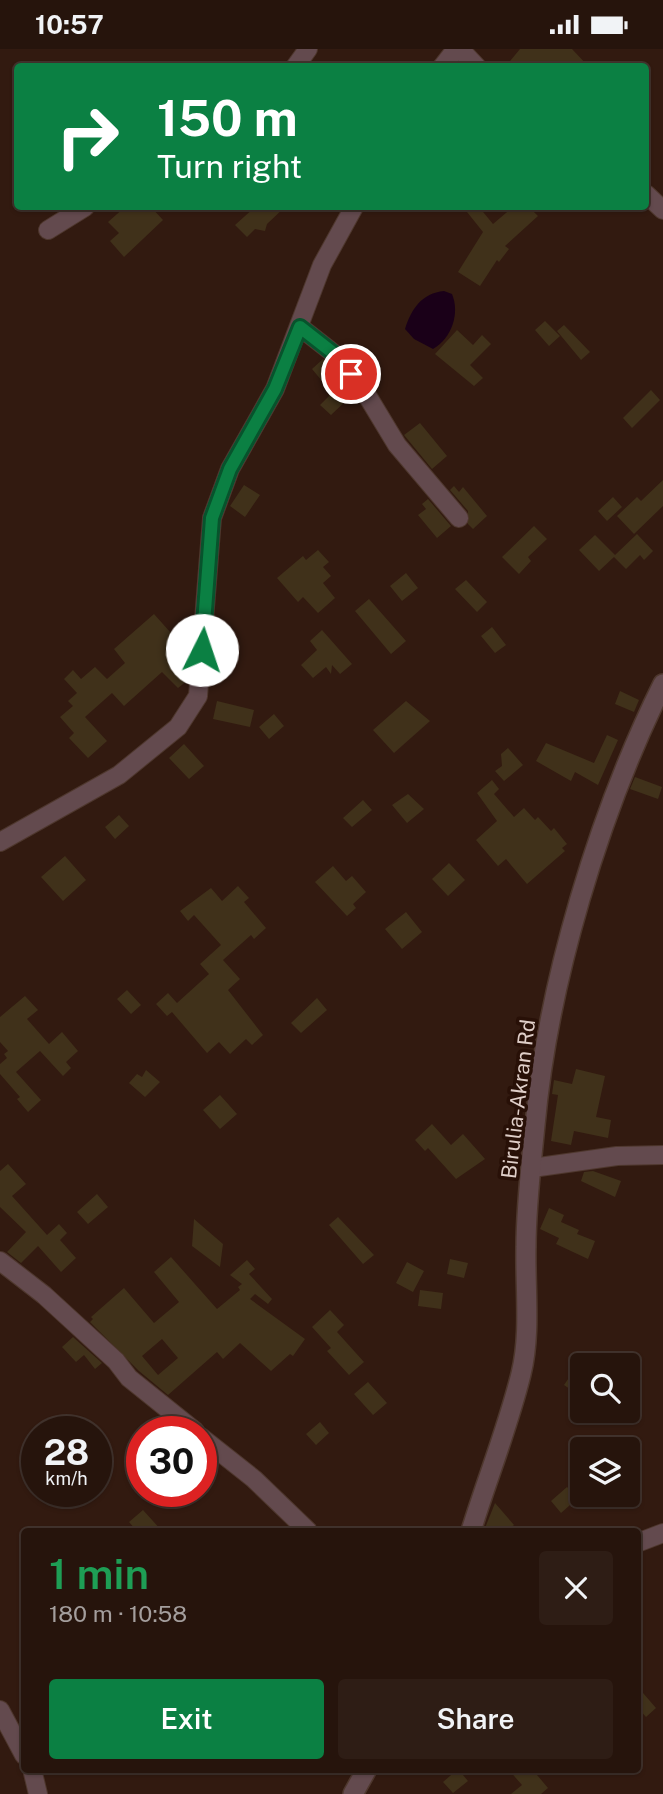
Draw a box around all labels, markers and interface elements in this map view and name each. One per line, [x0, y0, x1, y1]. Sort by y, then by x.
text: 10:57 [35, 9, 104, 40]
text: 150 m [157, 89, 298, 147]
icon: right [42, 91, 133, 182]
text: Turn right [157, 148, 302, 185]
pin [321, 344, 381, 404]
icon: arrive [332, 355, 370, 393]
position arrow [165, 613, 239, 687]
street label: Birulia-Akran Rd [496, 1018, 540, 1180]
map controls [570, 1353, 640, 1507]
button: search [570, 1353, 640, 1423]
speed limit sign: 30 [126, 1416, 217, 1507]
text: 28 [44, 1432, 89, 1473]
button: layers [570, 1437, 640, 1507]
text: km/h [45, 1468, 88, 1489]
text: 1 min [49, 1549, 149, 1598]
button: close [539, 1551, 613, 1625]
text: 180 m · 10:58 [49, 1600, 187, 1627]
button: Exit [49, 1679, 324, 1759]
button: Share [338, 1679, 613, 1759]

